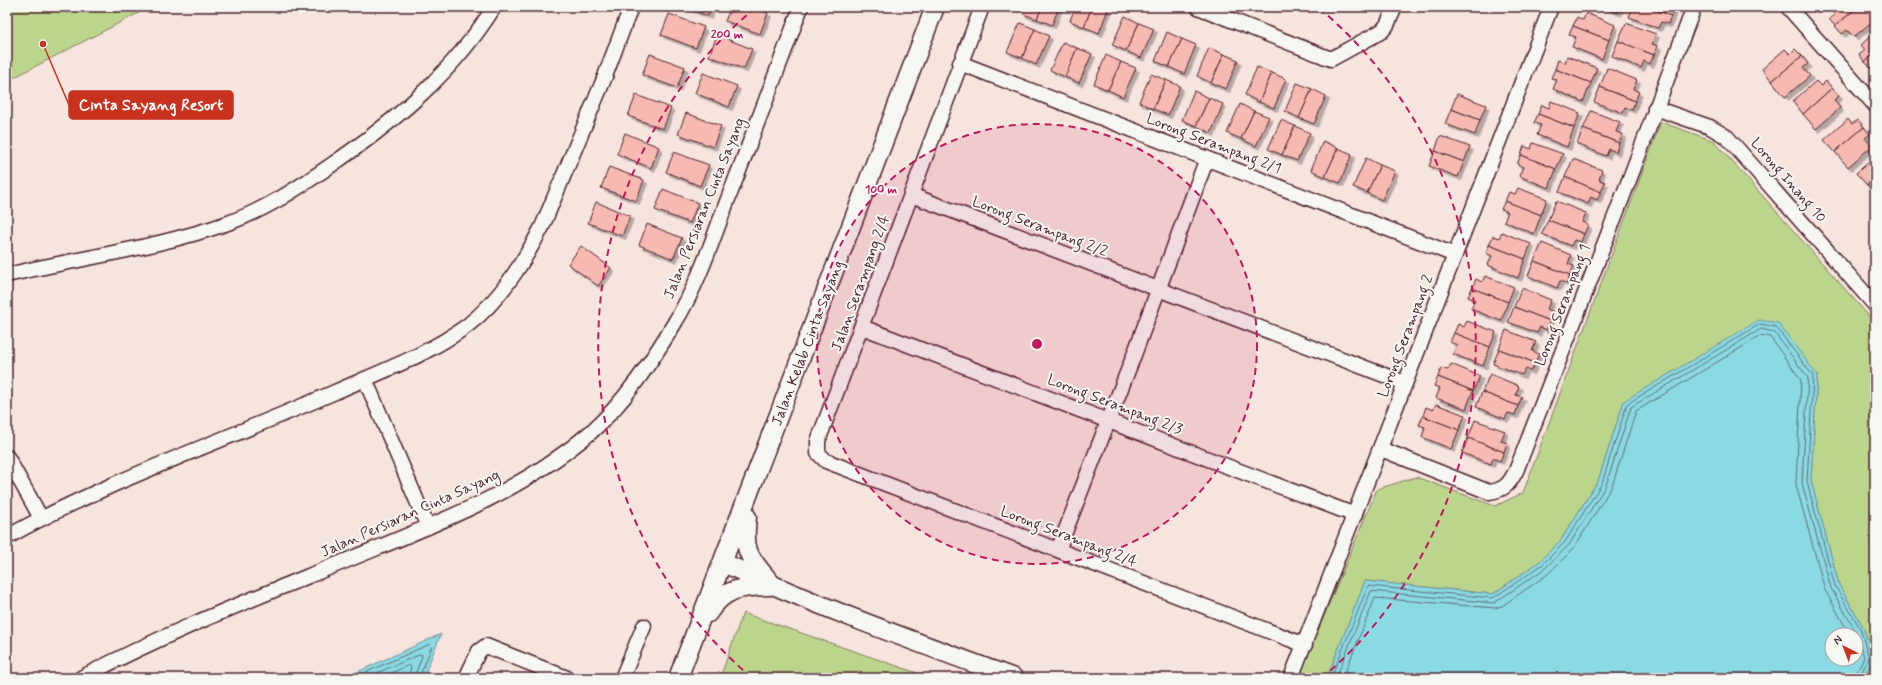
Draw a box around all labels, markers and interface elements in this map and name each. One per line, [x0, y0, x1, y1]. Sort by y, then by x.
text: 200 m [711, 27, 744, 43]
callout: Cinta Sayang Resort [69, 91, 233, 119]
text: Cinta Sayang Resort [79, 95, 223, 117]
street label: Lorong Serampang 2/1 [1143, 109, 1284, 180]
street label: Jalan Persiaran Cinta Sayang [659, 115, 751, 302]
street label: Lorong Inang 10 [1745, 134, 1831, 228]
text: 100 m [865, 182, 898, 198]
street label: Lorong Serampang 2/2 [969, 192, 1110, 263]
street label: Jalan Serampang 2/4 [827, 212, 896, 355]
street label: Lorong Serampang 1 [1530, 242, 1596, 370]
street label: Jalan Kelab Cinta Sayang [767, 258, 849, 429]
street label: Lorong Serampang 2 [1373, 272, 1439, 401]
centre of rings [1030, 337, 1044, 351]
street label: Lorong Serampang 2/3 [1044, 370, 1185, 441]
street label: Jalan Persiaran Cinta Sayang [318, 465, 503, 563]
street label: Lorong Serampang 2/4 [997, 502, 1140, 573]
north arrow [1824, 627, 1864, 667]
text: N [1831, 633, 1845, 648]

